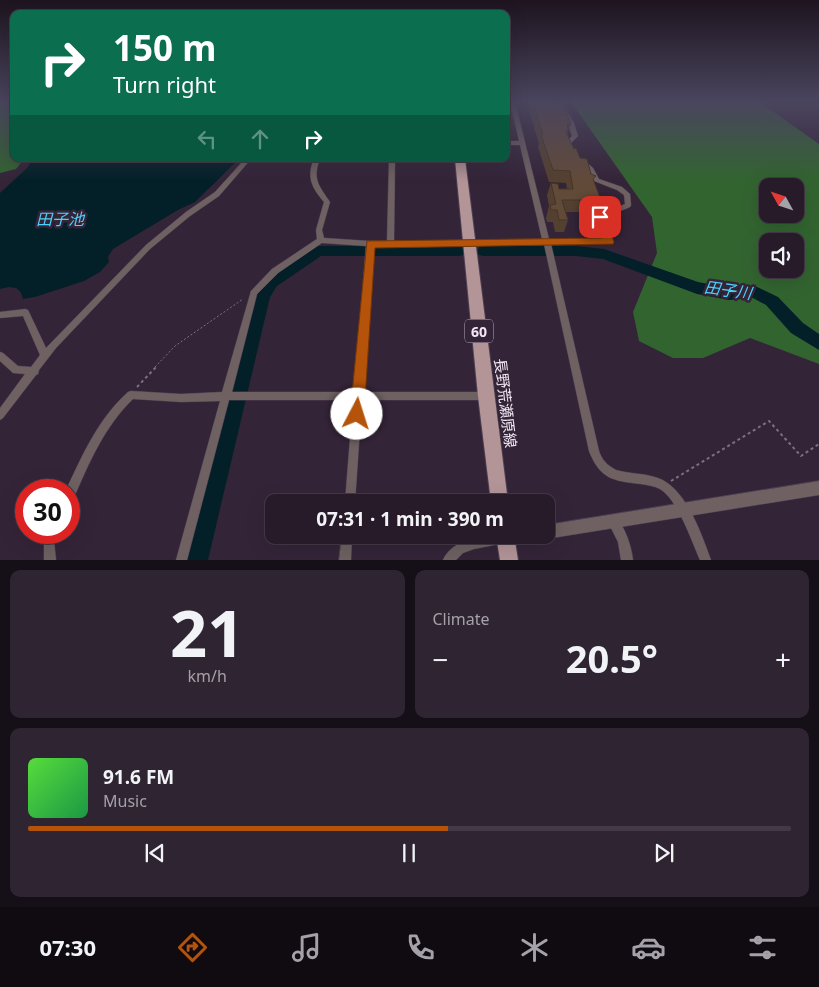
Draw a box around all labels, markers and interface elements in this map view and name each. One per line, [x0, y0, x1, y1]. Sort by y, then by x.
text: 150 m [113, 24, 216, 71]
icon: right [30, 30, 95, 95]
text: Turn right [113, 69, 216, 99]
icon: left [193, 125, 221, 153]
icon: ahead [246, 125, 274, 153]
icon: right [299, 125, 327, 153]
north arrow [759, 178, 804, 222]
map controls [759, 178, 804, 278]
pin [579, 196, 621, 238]
icon: arrive [586, 203, 614, 231]
water label: 田子池 [36, 208, 86, 230]
button: sound [759, 233, 804, 278]
water label: 田子川 [703, 276, 755, 305]
road number: 60 [465, 320, 493, 342]
street label: 長野荒瀬原線 [491, 357, 521, 449]
position arrow [330, 387, 382, 439]
speed limit sign: 30 [15, 479, 80, 544]
text: 07:31 · 1 min · 390 m [316, 506, 504, 532]
text: 21 [170, 588, 244, 676]
text: Climate [433, 608, 490, 630]
text: 20.5° [566, 632, 658, 684]
text: − [433, 640, 449, 678]
text: + [775, 640, 791, 678]
text: km/h [188, 665, 227, 687]
text: 91.6 FM [103, 764, 174, 790]
text: Music [103, 790, 147, 812]
icon: previous [141, 839, 169, 867]
icon: pause [395, 839, 423, 867]
icon: next [650, 839, 678, 867]
icon: directions [175, 930, 210, 965]
icon: music [289, 930, 324, 965]
icon: phone [403, 930, 438, 965]
icon: climate [517, 930, 552, 965]
icon: car [631, 930, 666, 965]
icon: filters [745, 930, 780, 965]
text: 07:30 [39, 932, 96, 962]

